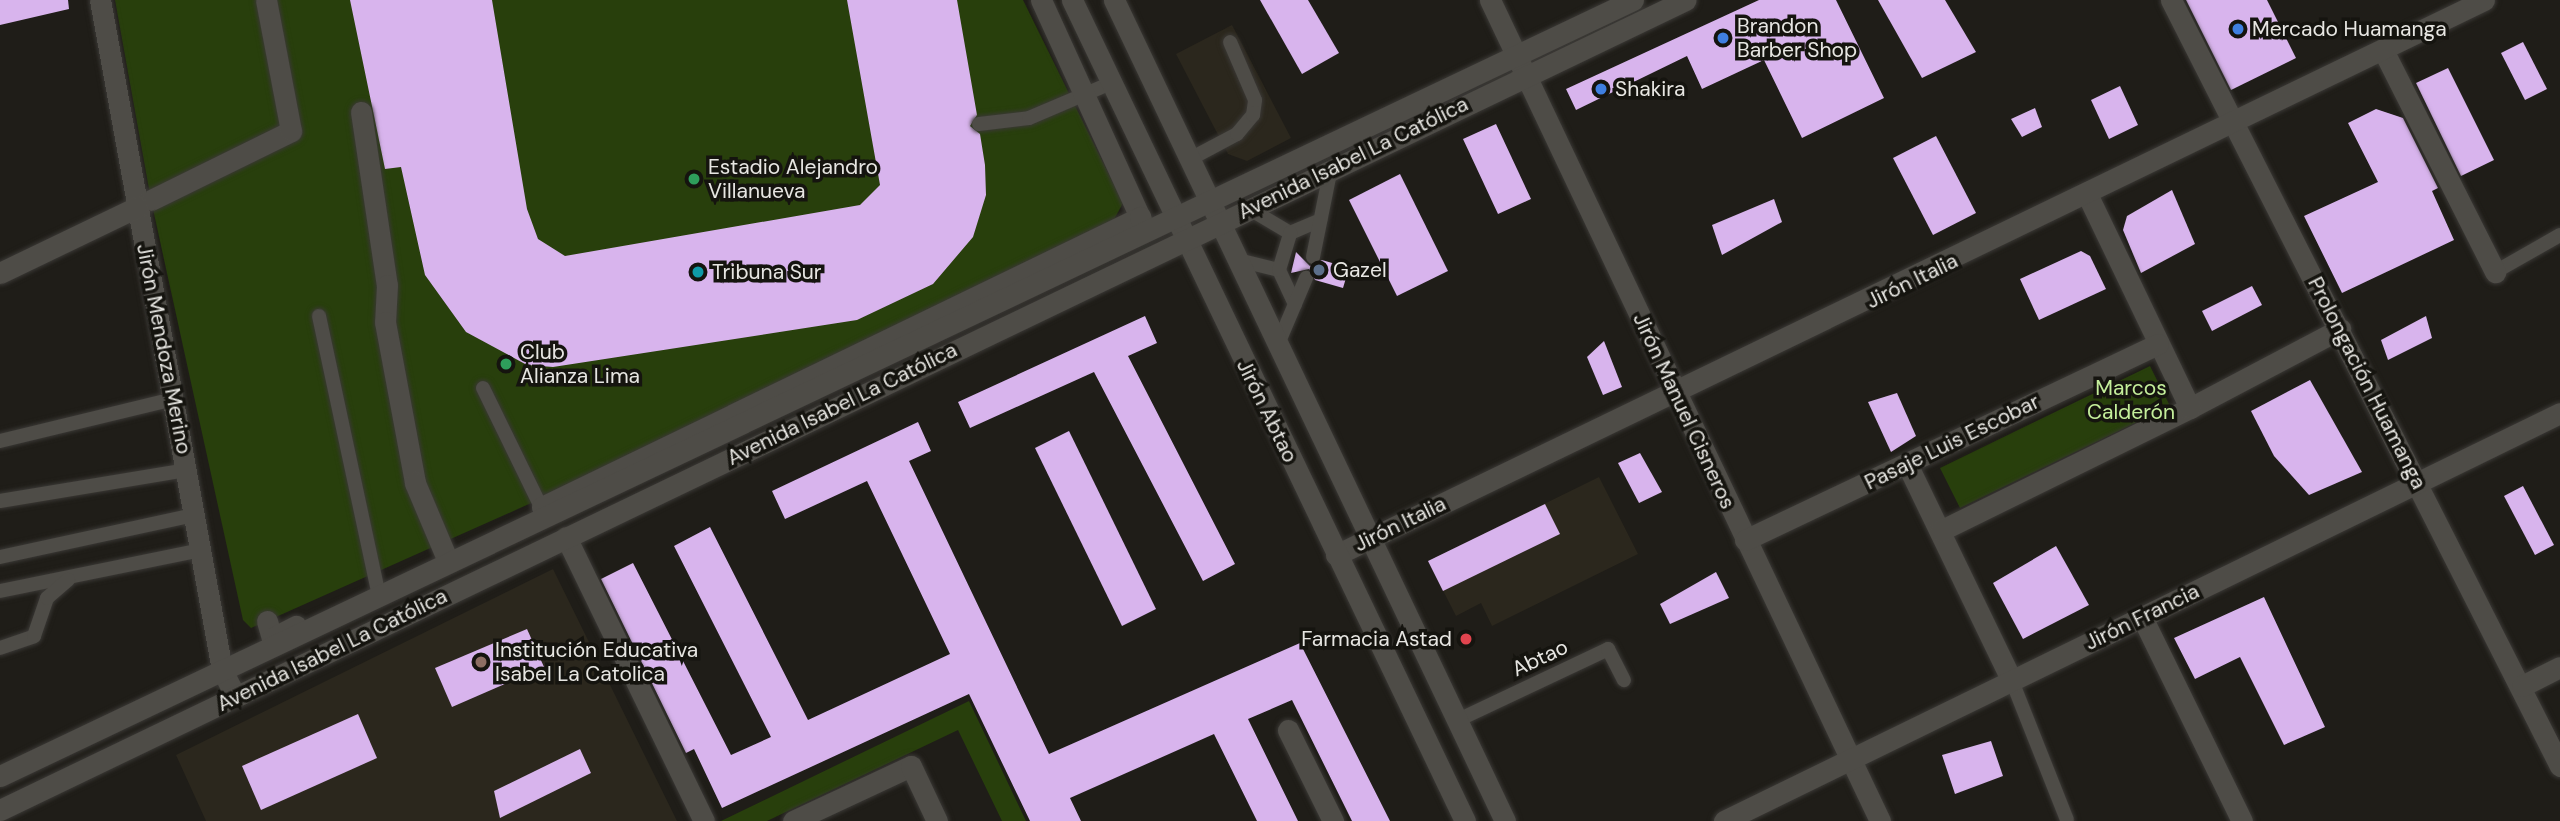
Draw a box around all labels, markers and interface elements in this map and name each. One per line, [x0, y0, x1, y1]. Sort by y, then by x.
place label: Brandon Barber Shop [1737, 13, 1857, 63]
place label: Mercado Huamanga [2252, 16, 2447, 42]
marker: Mercado Huamanga [2230, 21, 2246, 37]
marker: Brandon Barber Shop [1715, 30, 1731, 46]
place label: Shakira [1615, 76, 1685, 102]
marker: Shakira [1593, 81, 1609, 97]
street label: Avenida Isabel La Católica [1234, 91, 1472, 225]
place label: Estadio Alejandro Villanueva [708, 154, 878, 204]
marker: Estadio Alejandro Villanueva [686, 171, 702, 187]
street label: Jirón Mendoza Merino [131, 242, 197, 456]
street label: Jirón Italia [1862, 248, 1962, 314]
place label: Gazel [1333, 257, 1387, 283]
place label: Tribuna Sur [712, 259, 822, 285]
marker: Gazel [1311, 262, 1327, 278]
marker: Tribuna Sur [690, 264, 706, 280]
street label: Prolongación Huamanga [2303, 273, 2431, 493]
street label: Jirón Manuel Cisneros [1627, 309, 1741, 513]
street label: Avenida Isabel La Católica [723, 337, 961, 471]
place label: Club Alianza Lima [520, 339, 640, 389]
street label: Jirón Abtao [1231, 355, 1303, 467]
marker: Club Alianza Lima [498, 356, 514, 372]
park label: Marcos Calderón [2087, 375, 2175, 425]
street label: Pasaje Luis Escobar [1861, 389, 2043, 495]
street label: Jirón Italia [1350, 491, 1450, 557]
street label: Jirón Francia [2081, 578, 2203, 656]
street label: Avenida Isabel La Católica [213, 583, 451, 717]
place label: Farmacia Astad [1301, 626, 1452, 652]
marker: Farmacia Astad [1458, 631, 1474, 647]
street label: Abtao [1508, 634, 1572, 682]
place label: Institución Educativa Isabel La Catolica [495, 637, 698, 687]
marker: Institución Educativa Isabel La Catolica [473, 654, 489, 670]

